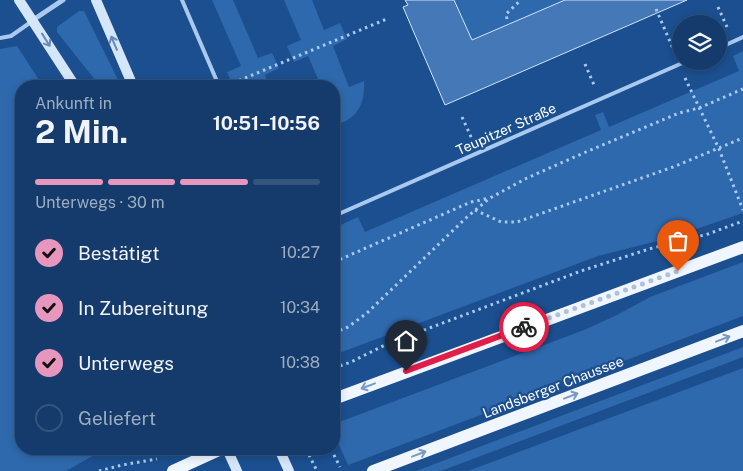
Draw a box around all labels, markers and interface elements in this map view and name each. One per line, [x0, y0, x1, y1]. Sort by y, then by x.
map controls [672, 15, 727, 70]
button: layers [672, 15, 727, 70]
one-way arrow [41, 33, 51, 47]
one-way arrow [109, 36, 119, 51]
text: Ankunft in [35, 94, 112, 113]
street label: Teupitzer Straße [453, 100, 559, 158]
text: 10:51–10:56 [213, 112, 320, 134]
text: 2 Min. [35, 113, 128, 150]
text: Unterwegs · 30 m [35, 193, 165, 212]
pin [657, 220, 699, 271]
icon: bag [664, 227, 692, 255]
icon: check [35, 239, 63, 267]
text: Bestätigt [78, 242, 160, 264]
text: 10:27 [281, 243, 320, 262]
icon: check [35, 294, 63, 322]
text: In Zubereitung [78, 297, 208, 319]
text: 10:34 [280, 298, 320, 317]
courier [499, 302, 549, 352]
icon: bike [510, 313, 538, 341]
pin [385, 320, 427, 371]
icon: home [392, 327, 420, 355]
one-way arrow [715, 334, 730, 343]
icon: check [35, 349, 63, 377]
text: Unterwegs [78, 352, 174, 374]
text: 10:38 [280, 353, 320, 372]
street label: Landsberger Chaussee [480, 353, 626, 421]
one-way arrow [361, 382, 376, 391]
one-way arrow [563, 391, 578, 400]
text: Geliefert [78, 407, 156, 429]
one-way arrow [411, 449, 426, 458]

